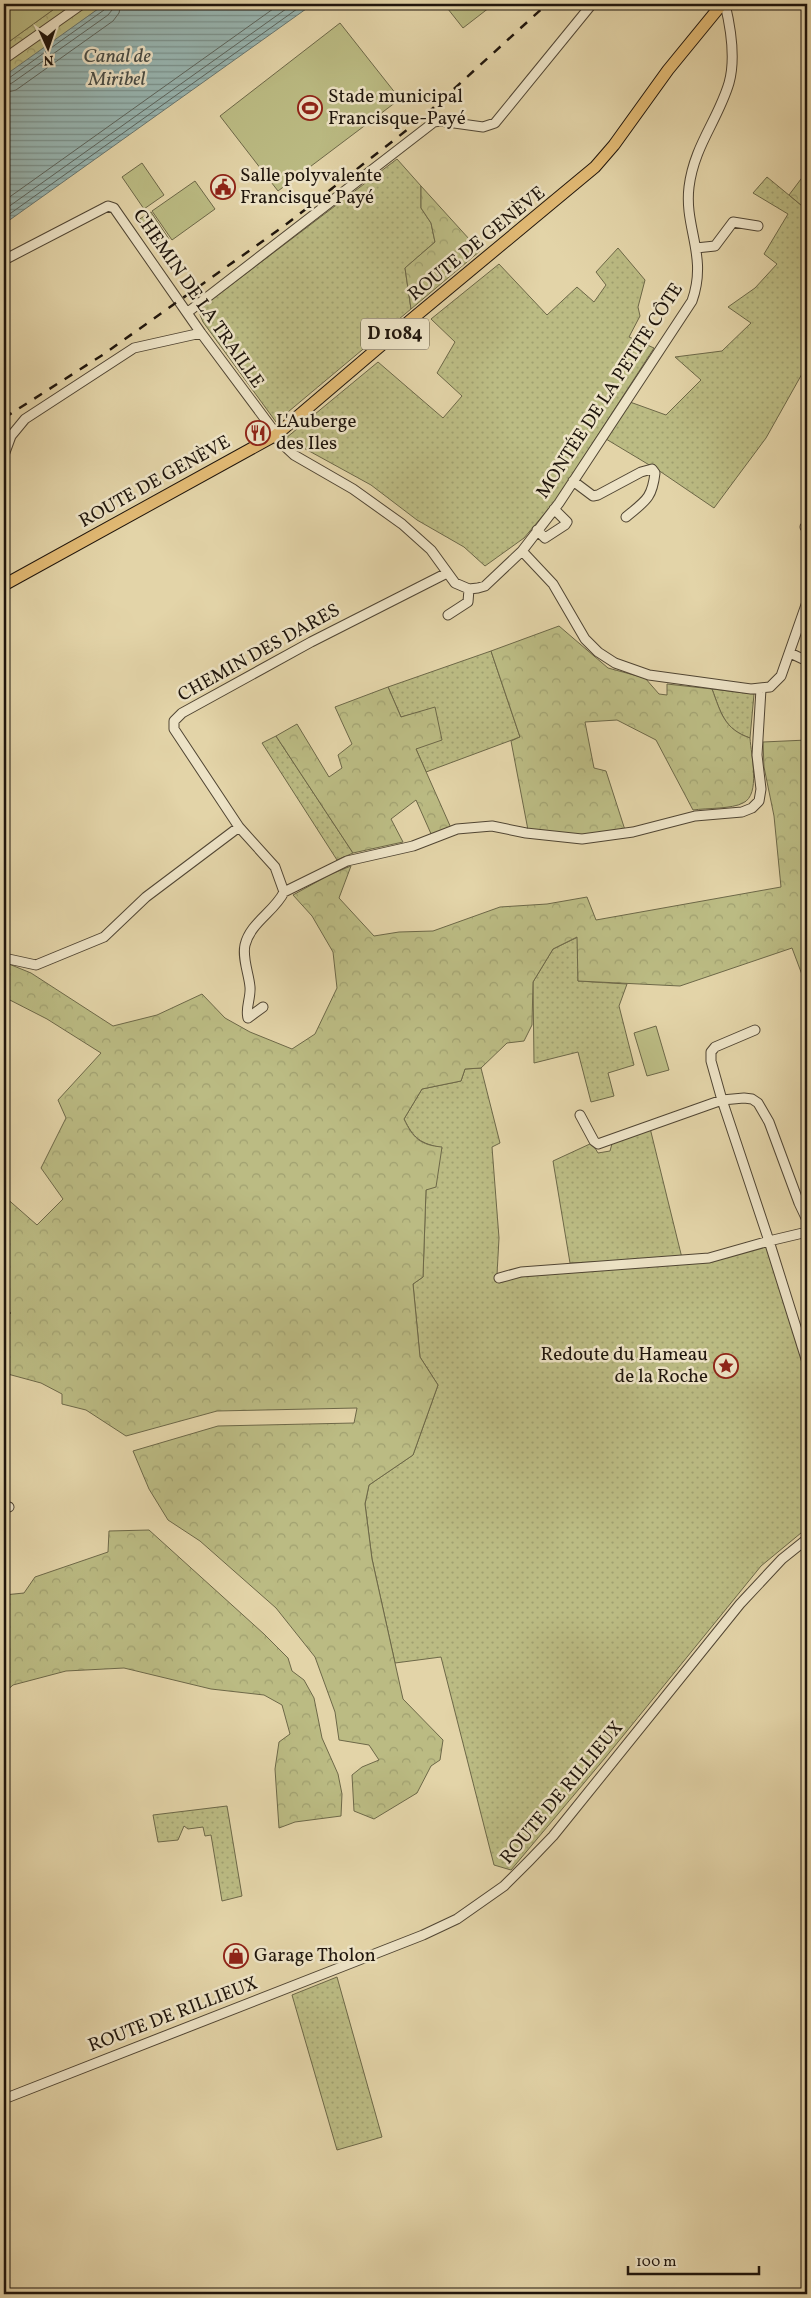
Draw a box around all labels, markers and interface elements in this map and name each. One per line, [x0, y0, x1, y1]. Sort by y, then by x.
north arrow [22, 22, 72, 72]
water label: Canal de Miribel [83, 43, 151, 94]
text: N [43, 50, 54, 69]
place label: Stade municipal Francisque-Payé [328, 84, 466, 132]
sports icon: Stade municipal Francisque-Payé [297, 95, 323, 121]
place label: Salle polyvalente Francisque Payé [240, 163, 382, 211]
public building icon: Salle polyvalente Francisque Payé [210, 174, 236, 200]
street label: ROUTE DE GENÈVE [403, 181, 551, 307]
street label: CHEMIN DE LA TRAILLE [126, 204, 270, 394]
street label: MONTÉE DE LA PETITE CÔTE [530, 278, 690, 504]
road number: D 1084 [361, 318, 429, 349]
place label: L'Auberge des Iles [276, 409, 356, 457]
restaurant icon: L'Auberge des Iles [245, 420, 271, 446]
street label: ROUTE DE GENÈVE [75, 430, 235, 534]
street label: CHEMIN DES DARES [173, 598, 345, 708]
place label: Redoute du Hameau de la Roche [541, 1342, 708, 1390]
place icon: Redoute du Hameau de la Roche [713, 1353, 739, 1379]
street label: ROUTE DE RILLIEUX [494, 1716, 630, 1870]
shop icon: Garage Tholon [223, 1943, 249, 1969]
place label: Garage Tholon [254, 1943, 376, 1969]
street label: ROUTE DE RILLIEUX [85, 1971, 261, 2059]
scale bar [628, 2243, 760, 2275]
text: 100 m [636, 2252, 676, 2273]

